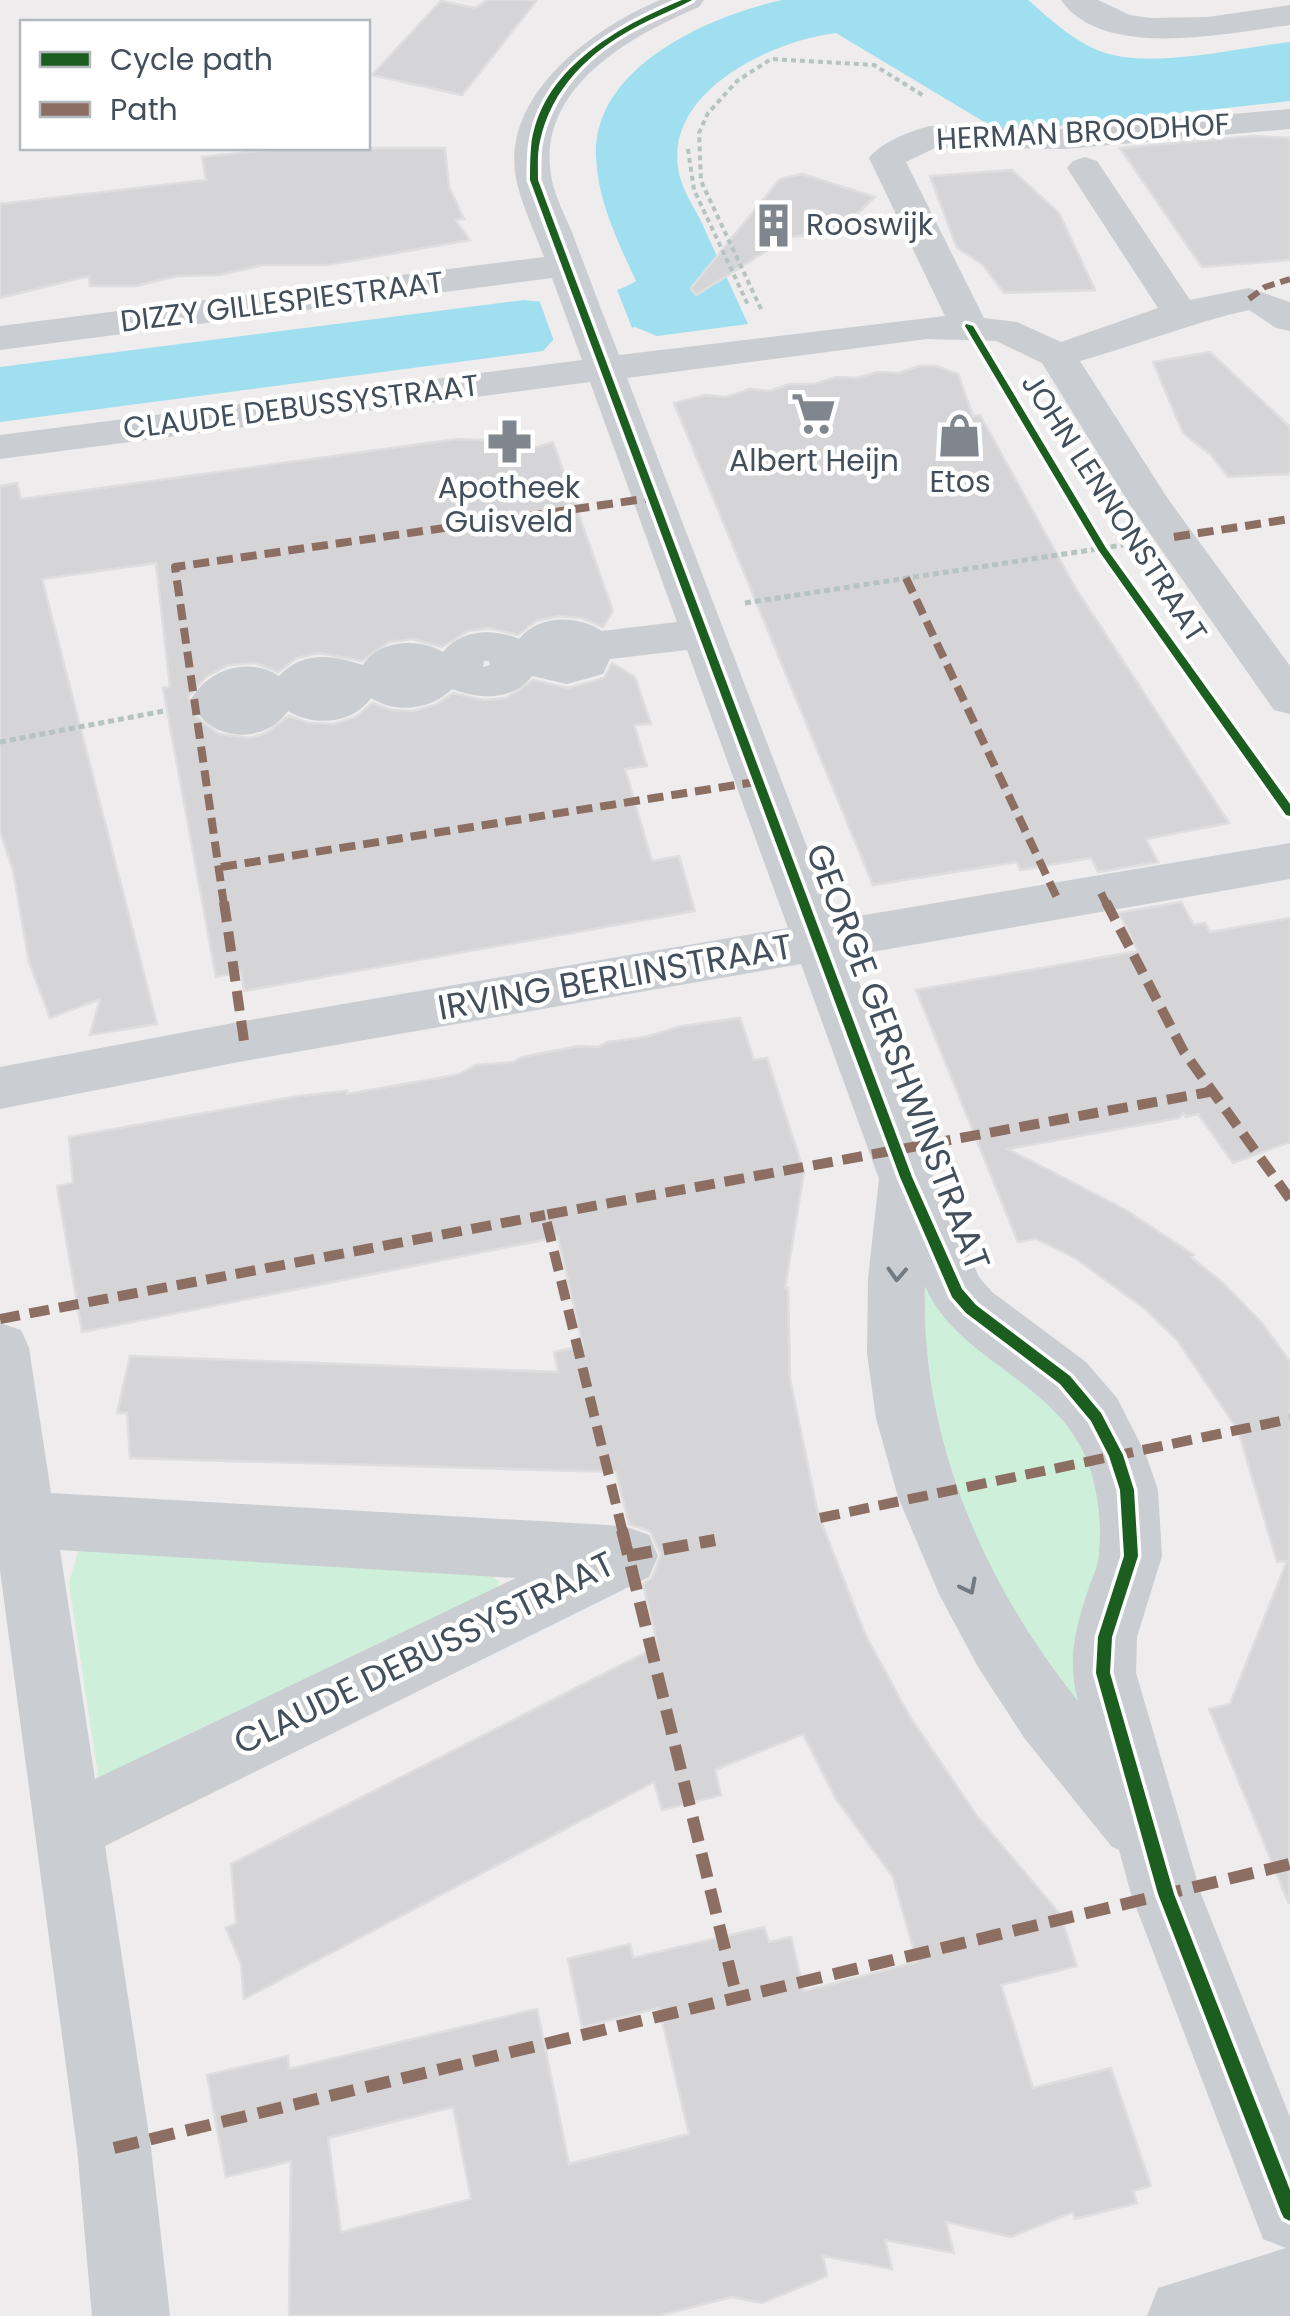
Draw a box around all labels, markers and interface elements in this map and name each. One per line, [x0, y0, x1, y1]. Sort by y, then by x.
legend [20, 20, 370, 150]
text: Cycle path [110, 38, 273, 81]
text: Path [110, 88, 178, 131]
street label: HERMAN BROODHOF [935, 102, 1231, 161]
building icon: Rooswijk [749, 201, 797, 249]
place label: Rooswijk [806, 203, 934, 246]
street label: DIZZY GILLESPIESTRAAT [118, 260, 446, 343]
street label: CLAUDE DEBUSSYSTRAAT [121, 363, 481, 450]
street label: JOHN LENNONSTRAAT [1011, 365, 1218, 651]
supermarket icon: Albert Heijn [790, 390, 838, 438]
shop icon: Etos [936, 411, 984, 459]
pharmacy icon: Apotheek Guisveld [485, 417, 533, 465]
place label: Albert Heijn [729, 439, 899, 482]
place label: Etos [929, 460, 991, 503]
place label: Apotheek Guisveld [438, 466, 581, 543]
street label: GEORGE GERSHWINSTRAAT [794, 836, 1003, 1278]
street label: IRVING BERLINSTRAAT [434, 921, 796, 1032]
one-way arrow [887, 1267, 908, 1283]
street label: CLAUDE DEBUSSYSTRAAT [225, 1539, 622, 1766]
one-way arrow [957, 1576, 976, 1594]

